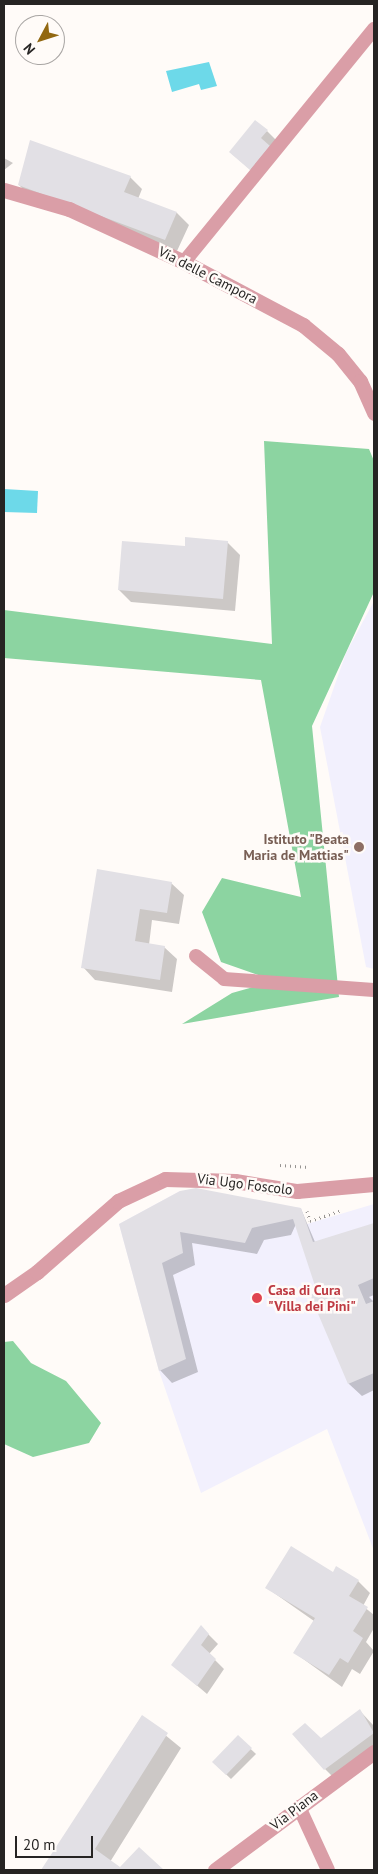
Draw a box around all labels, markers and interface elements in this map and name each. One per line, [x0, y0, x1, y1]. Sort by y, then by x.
north arrow [15, 15, 65, 65]
text: N [19, 40, 39, 58]
street label: Via delle Campora [156, 243, 260, 307]
place label: Istituto "Beata Maria de Mattias" [243, 831, 349, 864]
marker: Istituto "Beata Maria de Mattias" [353, 841, 365, 853]
street label: Via Ugo Foscolo [196, 1170, 294, 1198]
place label: Casa di Cura "Villa dei Pini" [268, 1282, 356, 1314]
marker: Casa di Cura "Villa dei Pini" [250, 1291, 264, 1305]
street label: Via Piana [267, 1787, 321, 1833]
scale bar [18, 1826, 95, 1858]
text: 20 m [23, 1835, 56, 1854]

